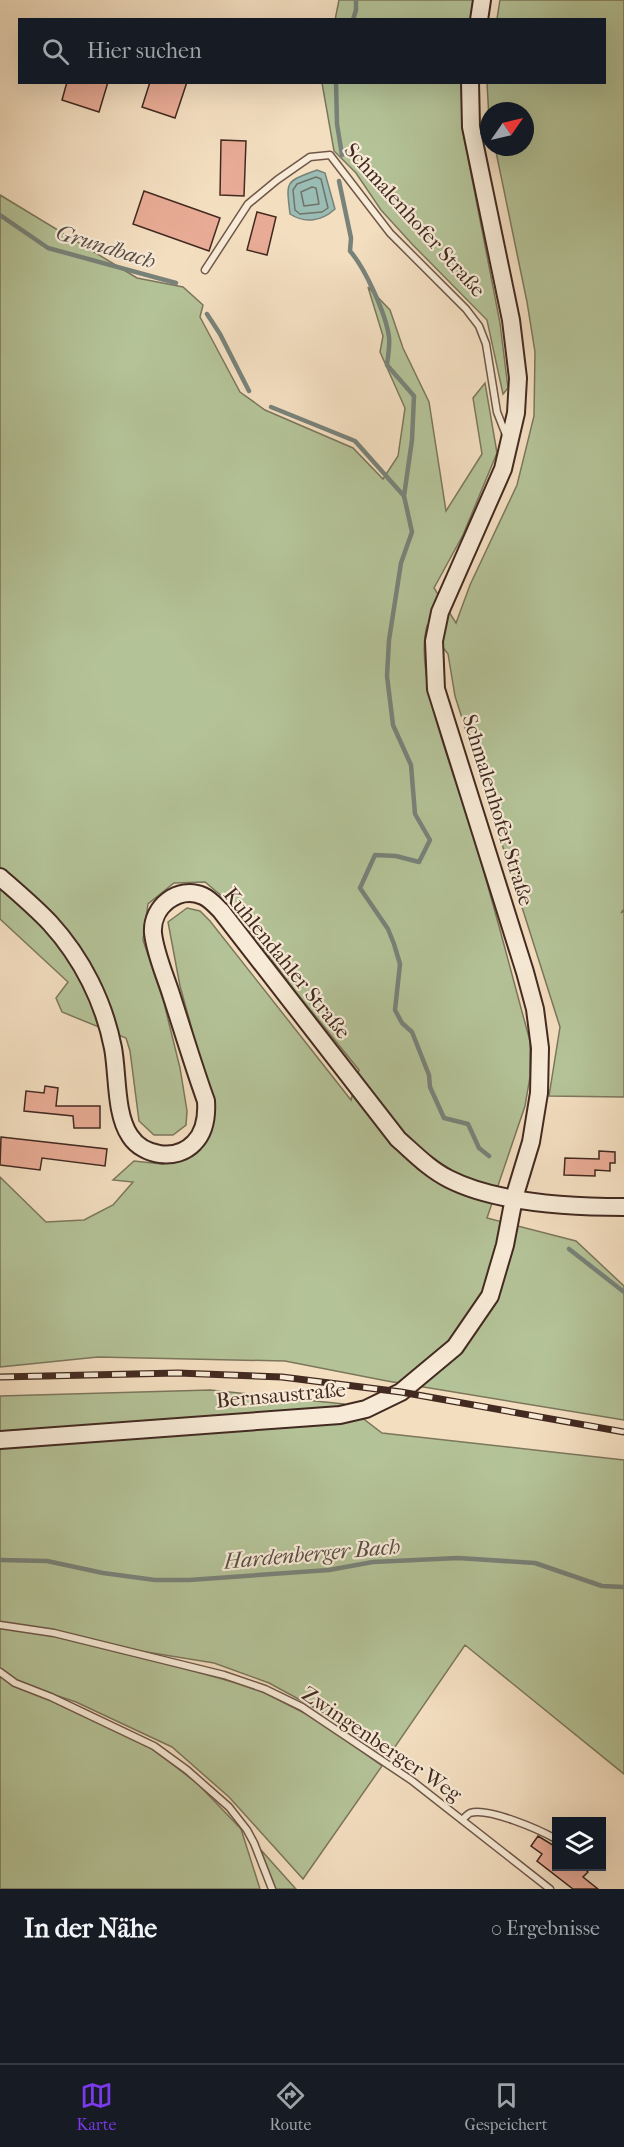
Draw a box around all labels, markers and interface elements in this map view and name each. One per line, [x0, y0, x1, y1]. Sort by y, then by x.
search box [18, 18, 606, 84]
icon: search [39, 35, 72, 68]
text: Hier suchen [87, 38, 202, 64]
north arrow [480, 102, 534, 156]
street label: Schmalenhofer Straße [340, 138, 490, 302]
water label: Grundbach [53, 219, 159, 274]
street label: Schmalenhofer Straße [457, 711, 539, 909]
street label: Kuhlendahler Straße [219, 882, 355, 1044]
street label: Bernsaustraße [215, 1377, 347, 1413]
water label: Hardenberger Bach [222, 1533, 401, 1575]
street label: Zwingenberger Weg [298, 1682, 467, 1807]
map controls [552, 1817, 606, 1871]
button: layers [552, 1817, 606, 1871]
text: In der Nähe [24, 1913, 157, 1944]
text: 0 Ergebnisse [491, 1917, 600, 1940]
tab: Karte [77, 2079, 116, 2134]
tab: Route [269, 2079, 311, 2134]
tab: Gespeichert [465, 2079, 547, 2134]

